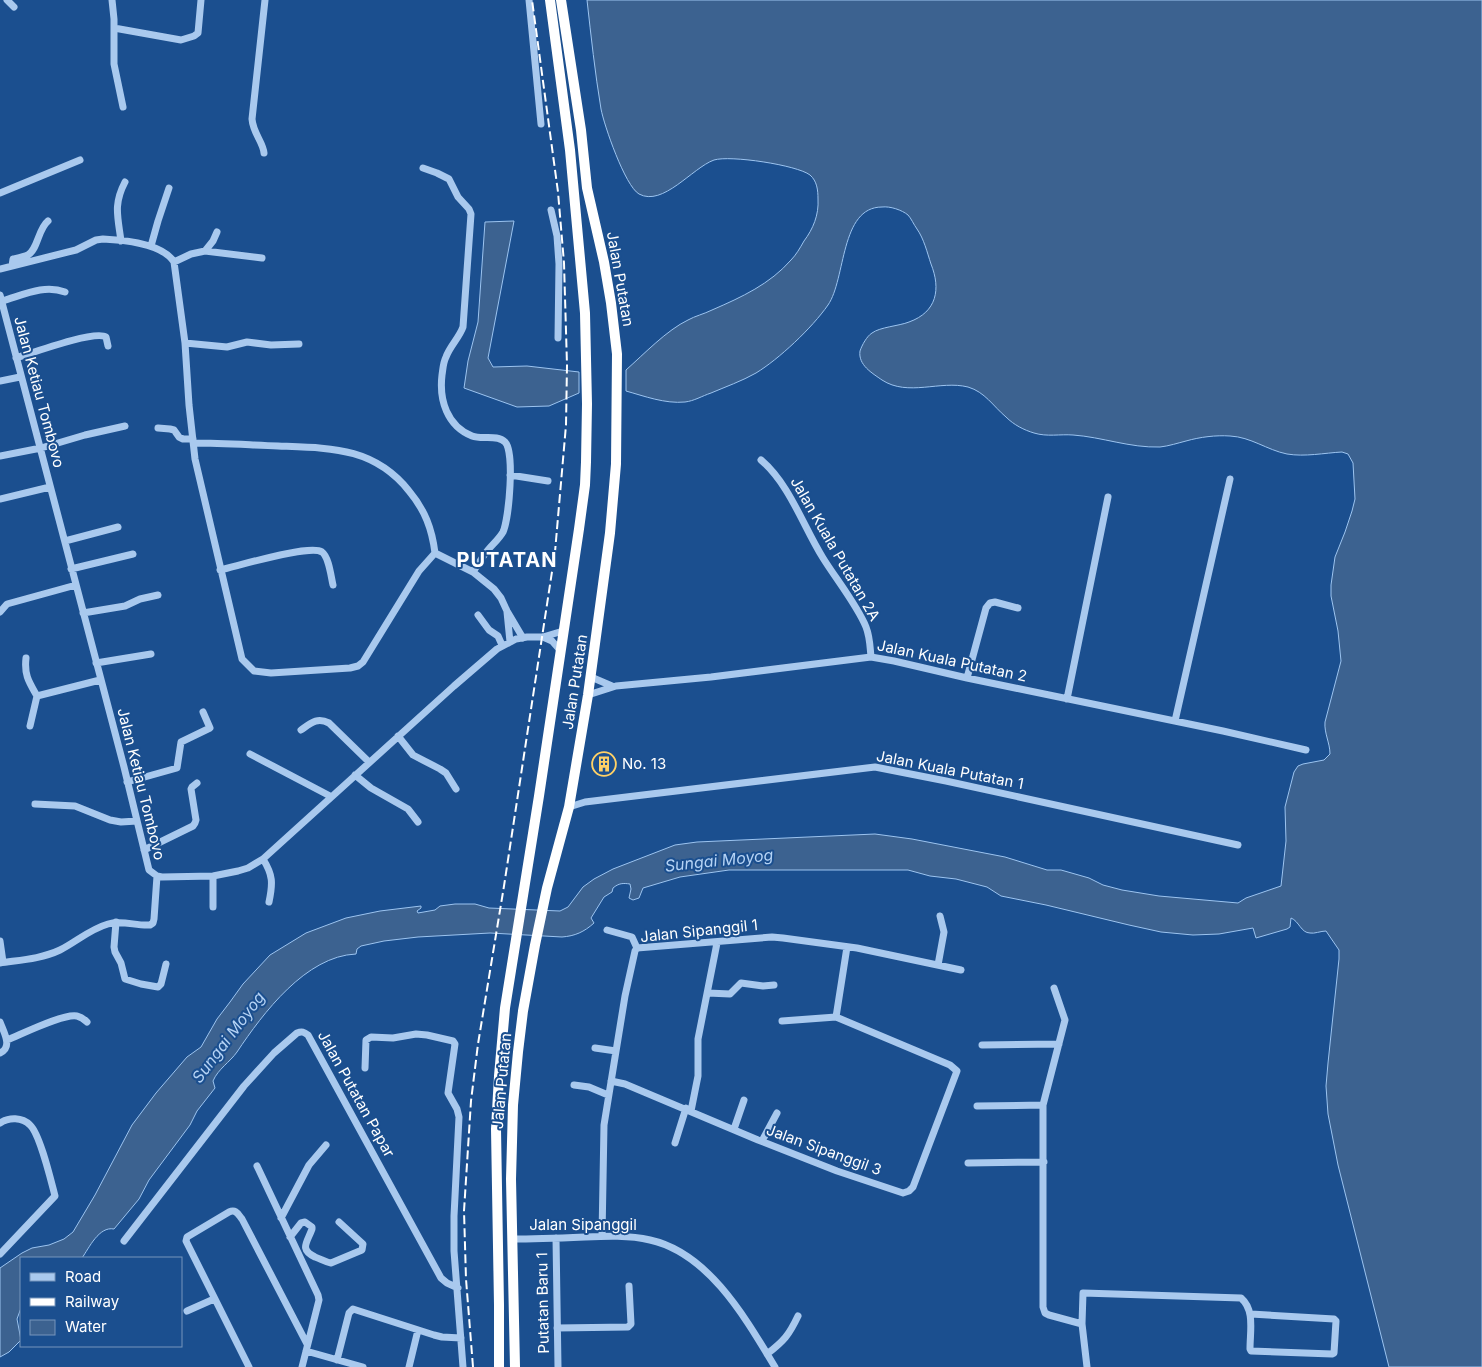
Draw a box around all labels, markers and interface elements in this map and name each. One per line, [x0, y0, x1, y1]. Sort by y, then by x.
street label: Jalan Putatan [603, 230, 638, 328]
street label: Jalan Ketiau Tombovo [10, 314, 69, 470]
street label: Jalan Kuala Putatan 2A [786, 473, 884, 624]
district label: PUTATAN [456, 548, 558, 572]
street label: Jalan Putatan [558, 633, 591, 731]
street label: Jalan Kuala Putatan 2 [875, 635, 1029, 686]
street label: Jalan Ketiau Tombovo [113, 706, 170, 862]
street label: Jalan Kuala Putatan 1 [875, 746, 1025, 793]
building icon: No. 13 [591, 751, 617, 777]
place label: No. 13 [622, 754, 666, 773]
water label: Sungai Moyog [664, 844, 774, 876]
street label: Jalan Sipanggil 1 [639, 915, 759, 946]
water label: Sungai Moyog [187, 987, 269, 1087]
street label: Jalan Putatan Papar [314, 1027, 399, 1161]
street label: Jalan Putatan [488, 1032, 515, 1130]
street label: Jalan Sipanggil 3 [764, 1120, 884, 1179]
street label: Jalan Sipanggil [529, 1215, 637, 1234]
street label: Putatan Baru 1 [532, 1252, 553, 1354]
legend [20, 1257, 182, 1347]
text: Road [65, 1267, 101, 1286]
text: Railway [65, 1292, 120, 1311]
text: Water [65, 1317, 107, 1336]

